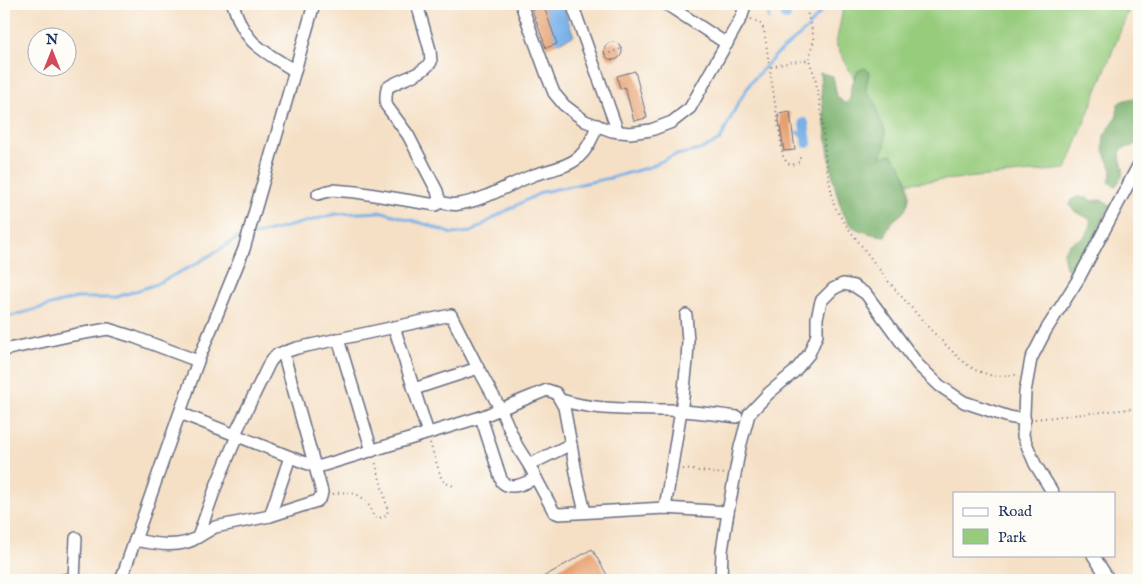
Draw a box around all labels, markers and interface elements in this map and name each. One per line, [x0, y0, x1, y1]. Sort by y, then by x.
north arrow [28, 28, 78, 78]
text: N [45, 31, 58, 49]
legend [953, 492, 1116, 556]
text: Road [998, 502, 1033, 521]
text: Park [998, 528, 1028, 547]

